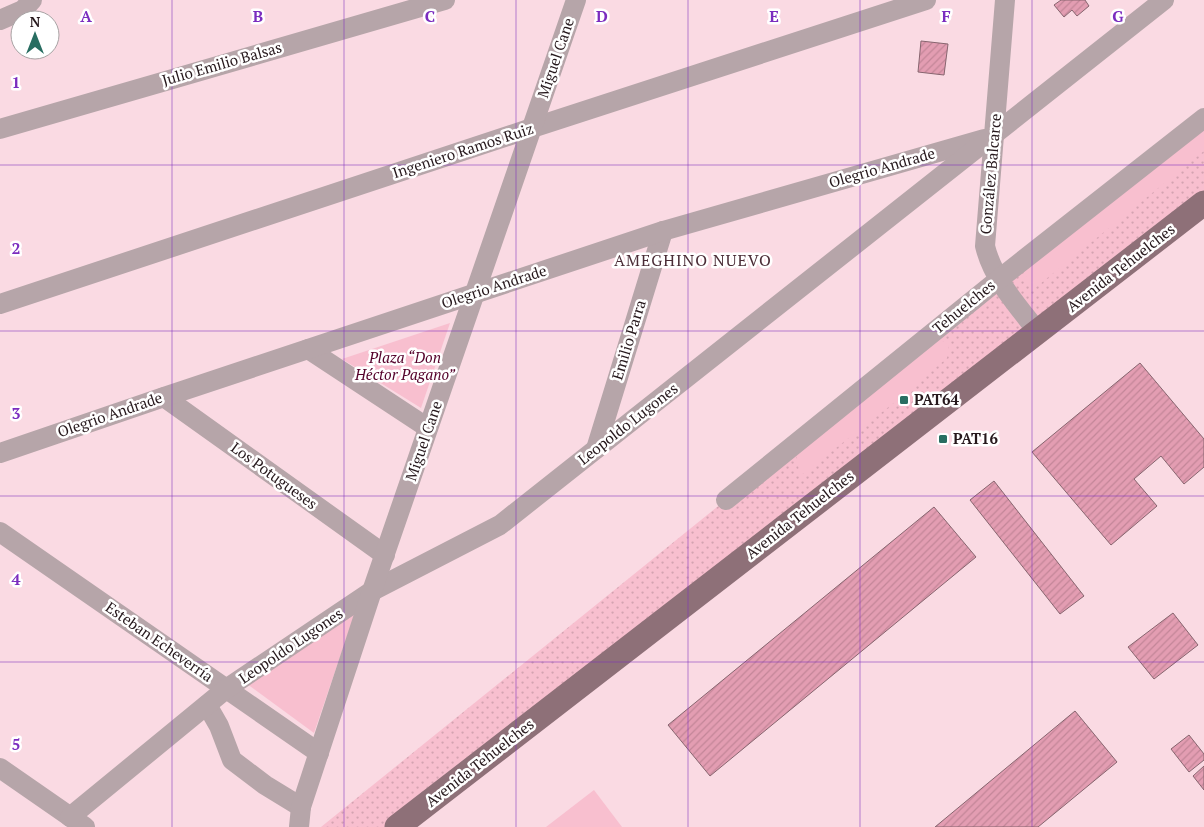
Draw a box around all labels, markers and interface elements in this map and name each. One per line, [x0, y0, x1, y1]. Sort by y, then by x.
text: A [80, 5, 92, 27]
text: B [253, 5, 263, 27]
text: C [425, 5, 435, 27]
text: D [596, 5, 608, 27]
text: E [769, 5, 779, 27]
text: F [941, 5, 951, 27]
text: G [1112, 5, 1124, 27]
north arrow [10, 10, 60, 60]
text: N [30, 12, 41, 31]
street label: Miguel Cane [532, 15, 578, 100]
street label: Julio Emilio Balsas [159, 36, 284, 90]
text: 1 [11, 71, 21, 93]
street label: González Balcarce [975, 113, 1005, 235]
street label: Ingeniero Ramos Ruiz [390, 118, 536, 182]
street label: Olegrio Andrade [826, 142, 937, 192]
street label: Avenida Tehuelches [1062, 219, 1179, 316]
text: 2 [11, 237, 21, 259]
district label: AMEGHINO NUEVO [614, 249, 772, 271]
street label: Olegrio Andrade [438, 260, 549, 313]
street label: Tehuelches [928, 275, 999, 338]
street label: Emilio Parra [606, 297, 650, 382]
park label: Plaza “Don Héctor Pagano” [354, 347, 456, 384]
street label: Leopoldo Lugones [573, 378, 681, 469]
street label: Olegrio Andrade [55, 387, 165, 441]
place label: PAT64 [914, 389, 959, 409]
marker: PAT64 [898, 394, 910, 406]
street label: Miguel Cane [400, 398, 446, 483]
text: 3 [11, 402, 21, 424]
place label: PAT16 [953, 428, 998, 448]
marker: PAT16 [937, 433, 949, 445]
street label: Los Potugueses [227, 437, 322, 513]
street label: Avenida Tehuelches [741, 466, 858, 563]
text: 4 [11, 568, 21, 590]
street label: Esteban Echeverría [102, 597, 218, 686]
street label: Leopoldo Lugones [234, 603, 346, 687]
street label: Avenida Tehuelches [421, 714, 538, 811]
text: 5 [11, 733, 21, 755]

